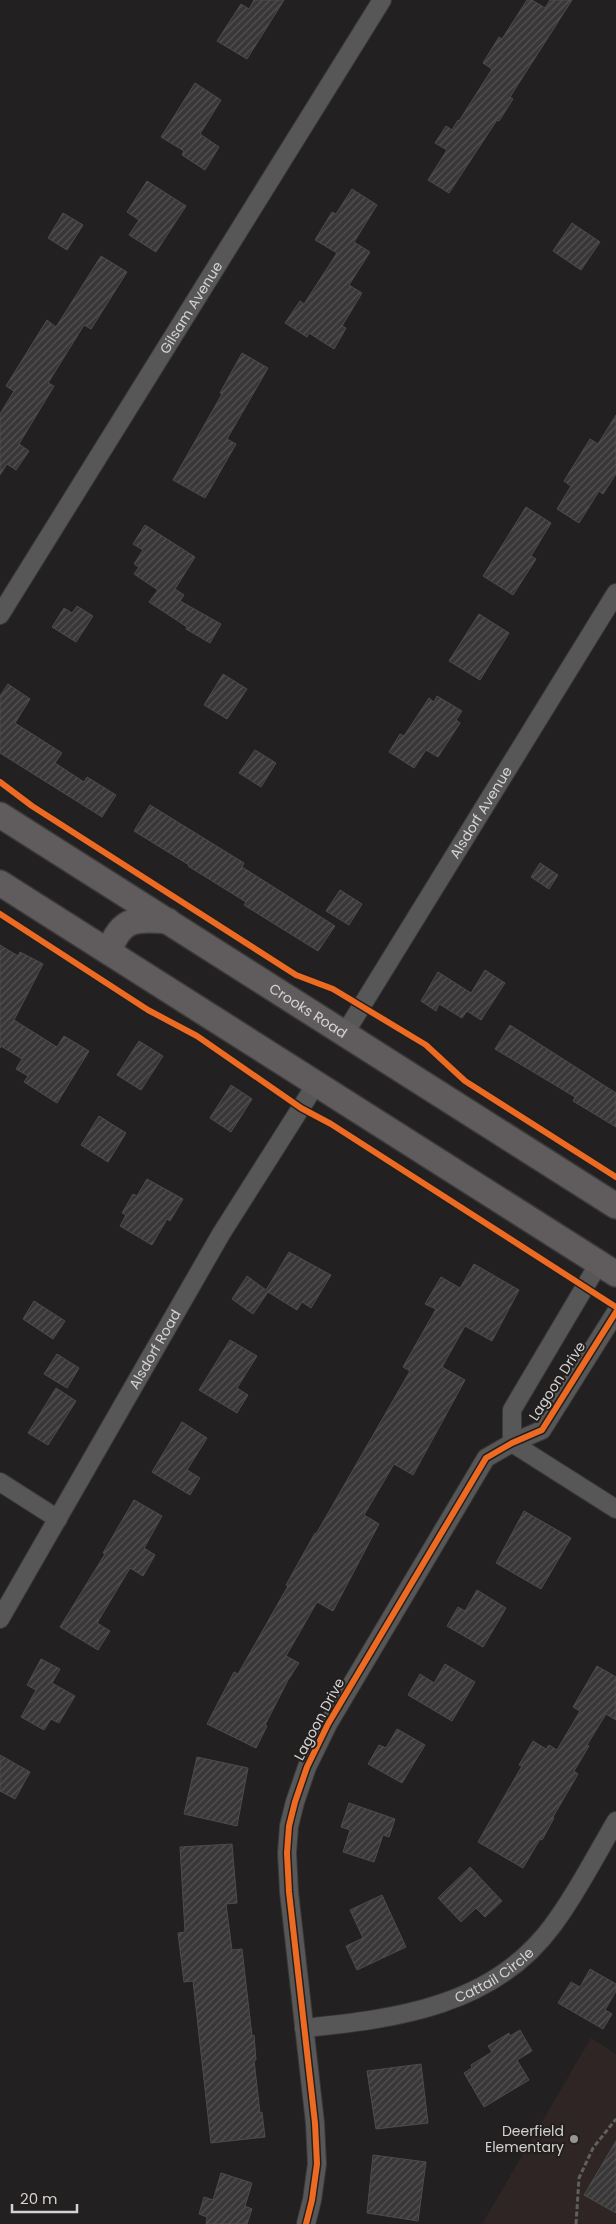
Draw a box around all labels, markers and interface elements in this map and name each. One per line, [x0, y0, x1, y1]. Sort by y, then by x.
street label: Gilsam Avenue [155, 257, 227, 358]
street label: Alsdorf Avenue [445, 762, 517, 862]
street label: Crooks Road [265, 978, 351, 1043]
street label: Alsdorf Road [124, 1306, 186, 1393]
street label: Lagoon Drive [524, 1337, 590, 1424]
street label: Lagoon Drive [289, 1674, 349, 1764]
street label: Cattail Circle [451, 1943, 539, 2008]
place label: Deerfield Elementary [485, 2121, 564, 2157]
marker: Deerfield Elementary [568, 2133, 580, 2145]
scale bar [12, 2182, 78, 2214]
text: 20 m [20, 2188, 58, 2209]

